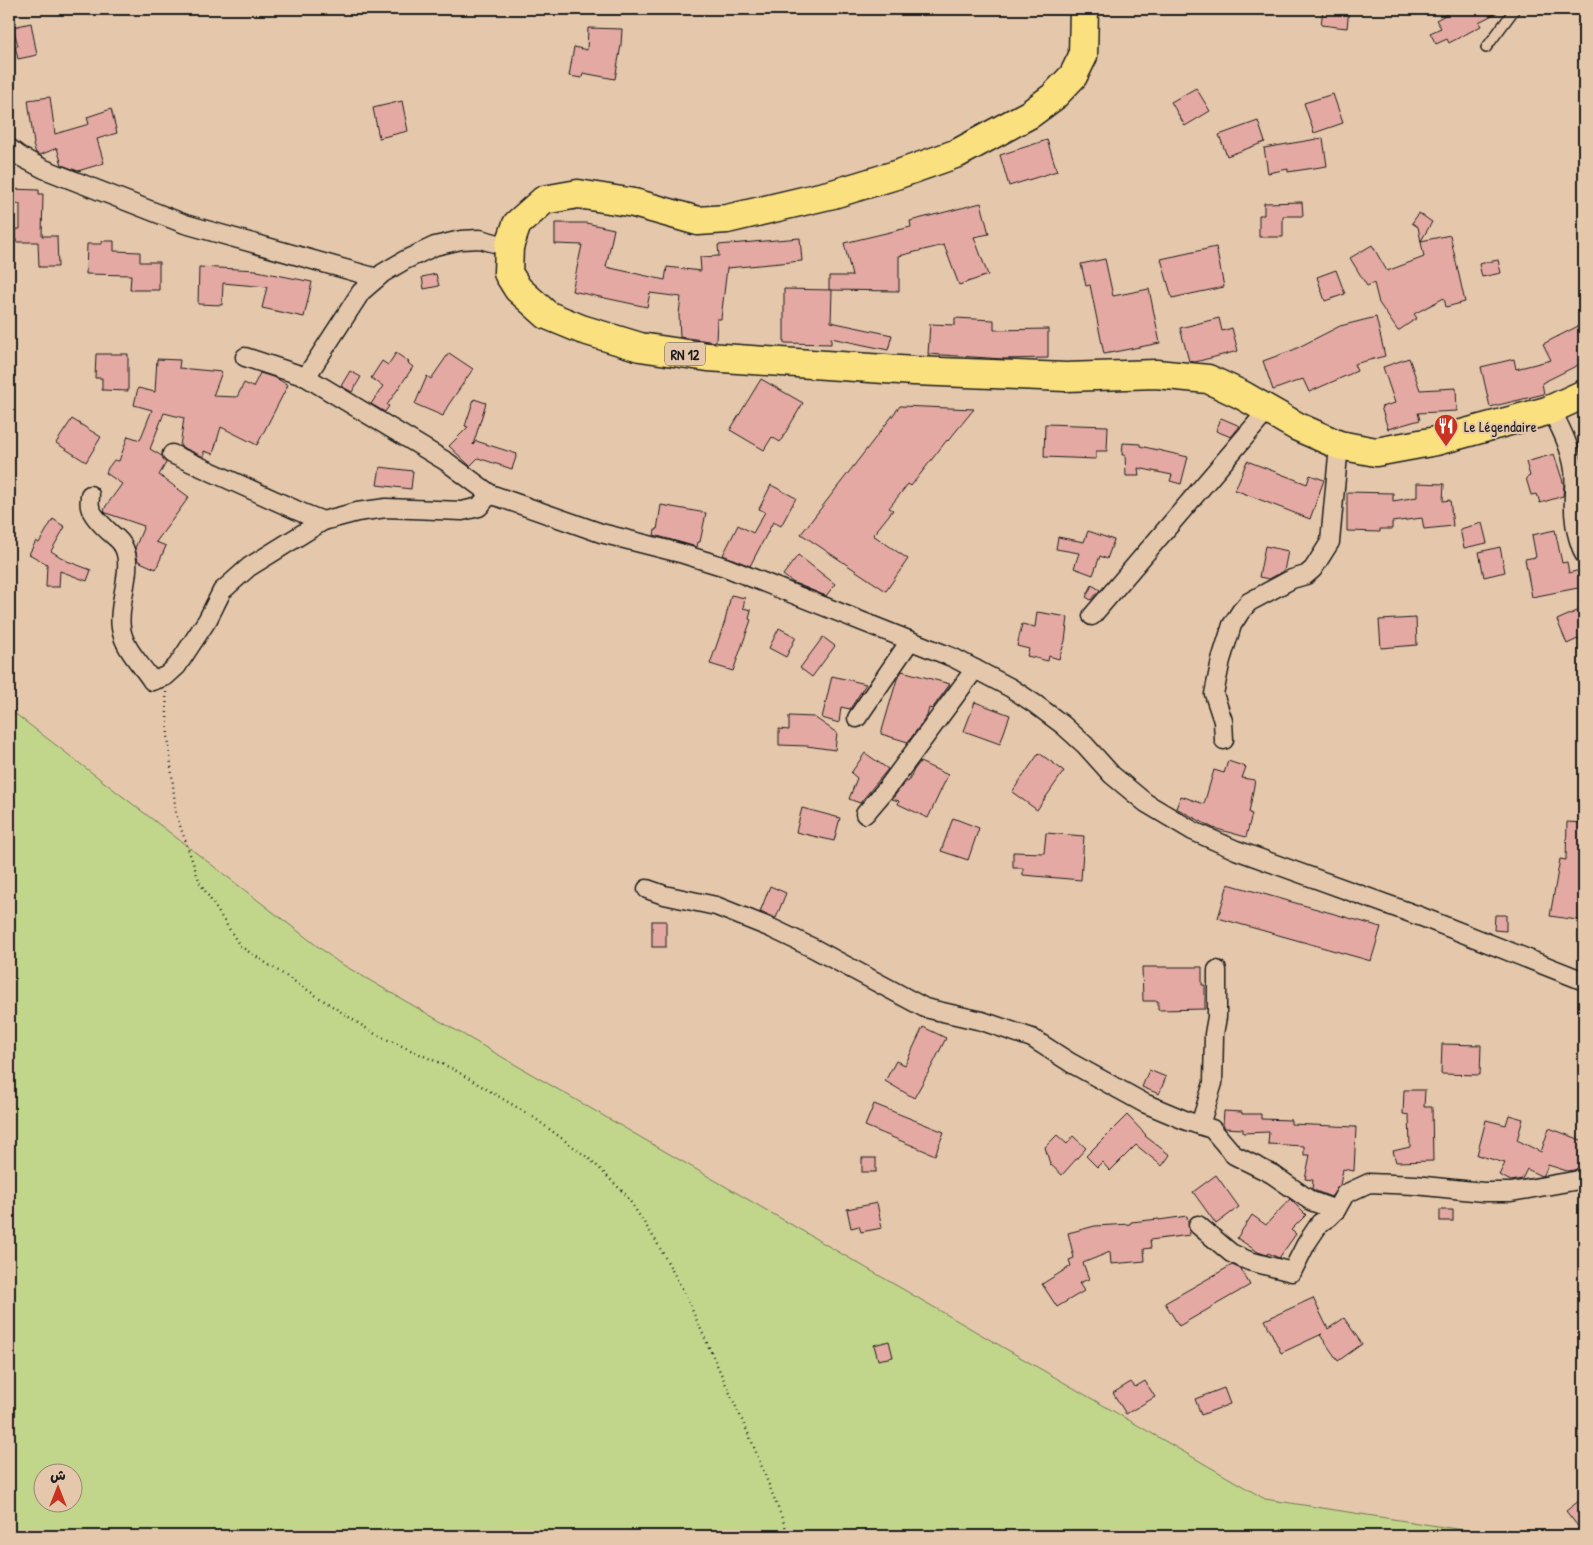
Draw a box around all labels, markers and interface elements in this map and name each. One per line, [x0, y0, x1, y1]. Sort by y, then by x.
road number: RN 12 [665, 342, 705, 366]
restaurant icon: Le Légendaire [1433, 413, 1459, 447]
place label: Le Légendaire [1464, 416, 1537, 437]
north arrow [32, 1462, 82, 1512]
text: ش [50, 1465, 66, 1484]

